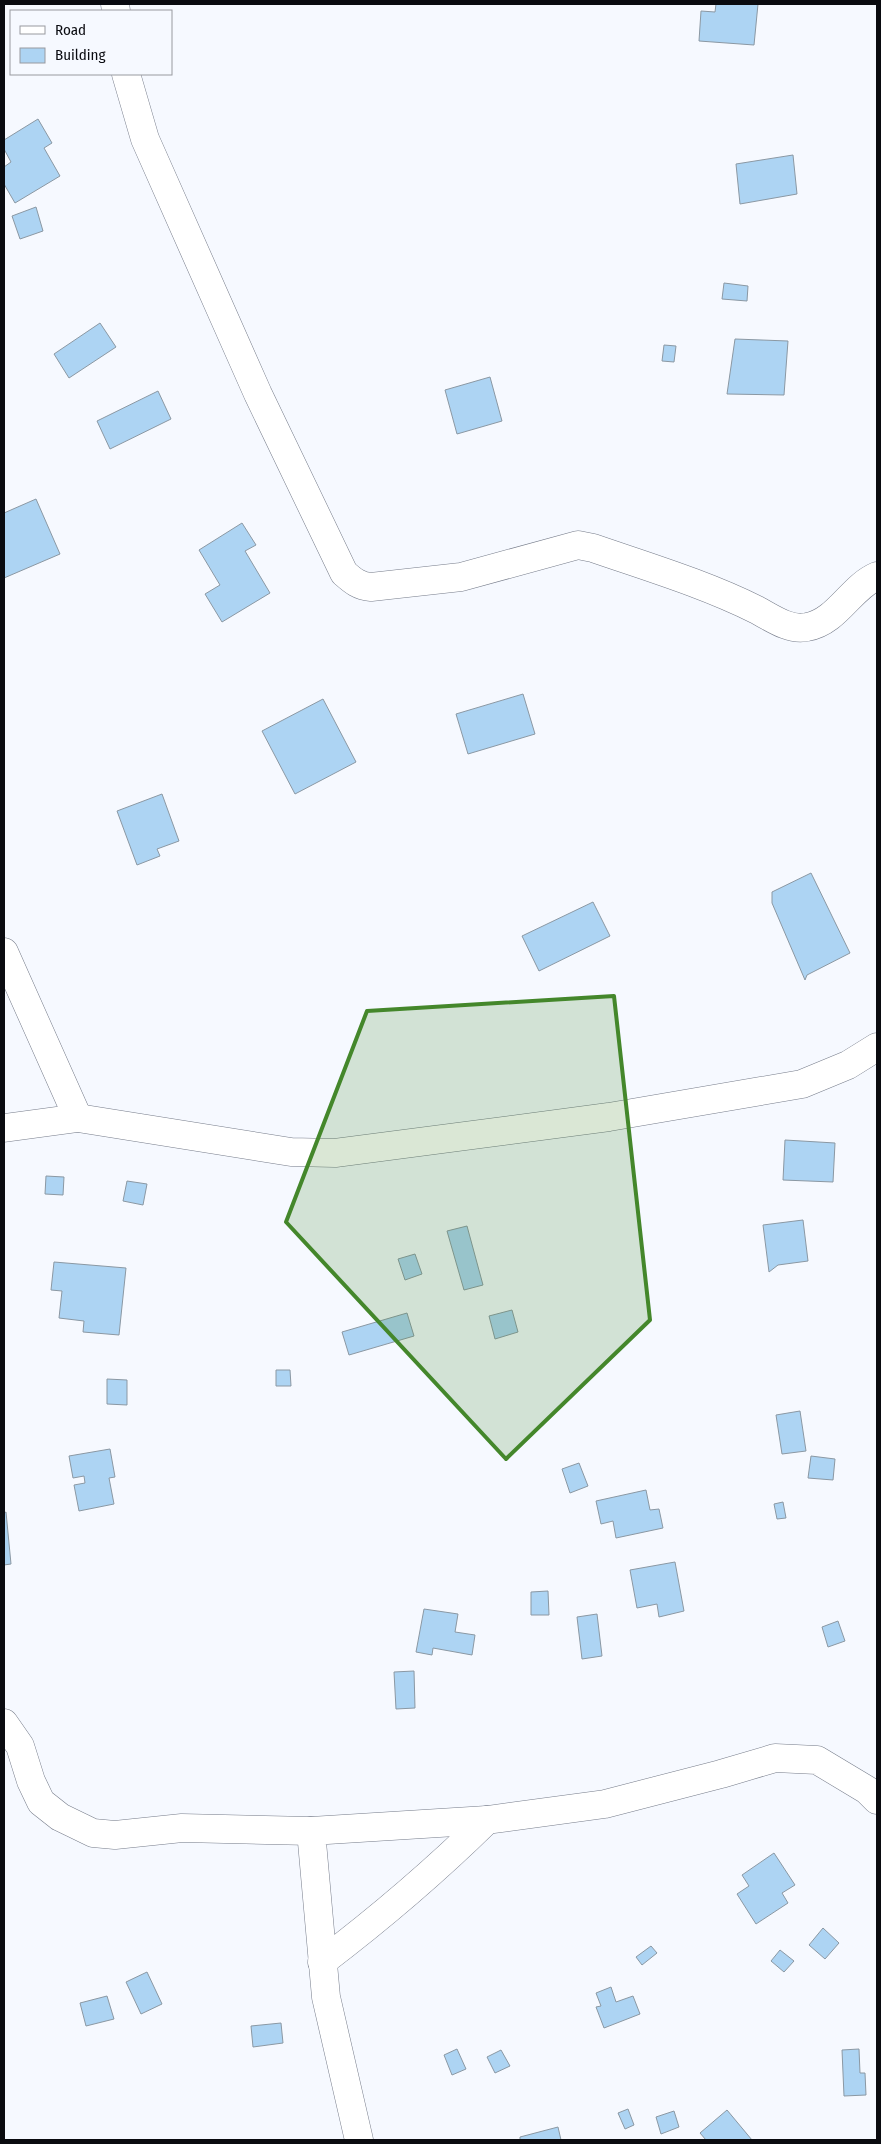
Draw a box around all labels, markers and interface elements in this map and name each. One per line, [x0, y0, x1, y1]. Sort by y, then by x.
legend [10, 10, 172, 75]
text: Road [55, 21, 86, 39]
text: Building [55, 46, 106, 64]

